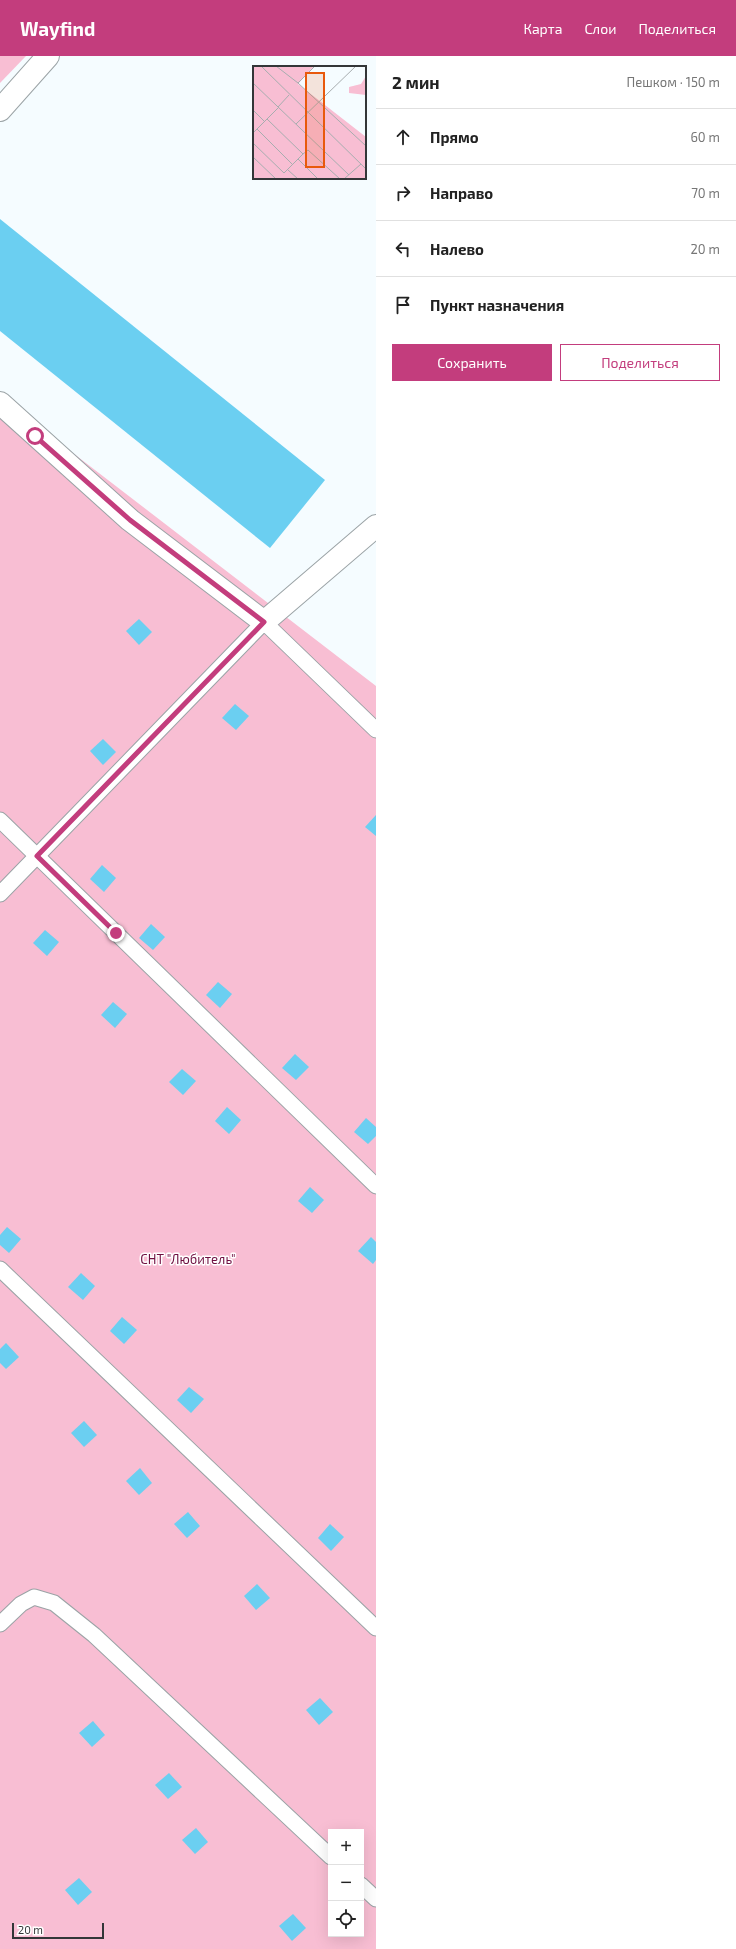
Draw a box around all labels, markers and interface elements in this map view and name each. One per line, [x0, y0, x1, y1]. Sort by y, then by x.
text: Wayfind [20, 17, 95, 40]
text: Карта [523, 20, 562, 37]
text: Слои [584, 20, 616, 37]
text: Поделиться [638, 20, 716, 37]
inset map [253, 66, 366, 179]
text: 2 мин [392, 72, 440, 92]
text: Пешком · 150 m [627, 74, 720, 90]
icon: ahead [392, 126, 414, 148]
text: Прямо [430, 128, 479, 146]
text: 60 m [690, 129, 720, 145]
icon: right [392, 182, 414, 204]
text: Направо [430, 184, 493, 202]
text: 70 m [691, 185, 720, 201]
icon: left [392, 238, 414, 260]
text: Налево [430, 240, 484, 258]
text: 20 m [691, 241, 720, 257]
icon: arrive [392, 294, 414, 316]
text: Пункт назначения [430, 296, 564, 314]
button: Сохранить [392, 344, 552, 381]
button: Поделиться [560, 344, 720, 381]
route start [26, 427, 44, 445]
route end [107, 924, 125, 942]
park label: СНТ "Любитель" [140, 1251, 236, 1267]
map controls [328, 1829, 364, 1937]
button: + [328, 1829, 364, 1865]
button: − [328, 1865, 364, 1901]
button: locate [328, 1901, 364, 1937]
scale bar [12, 1921, 104, 1940]
text: 20 m [18, 1923, 43, 1936]

